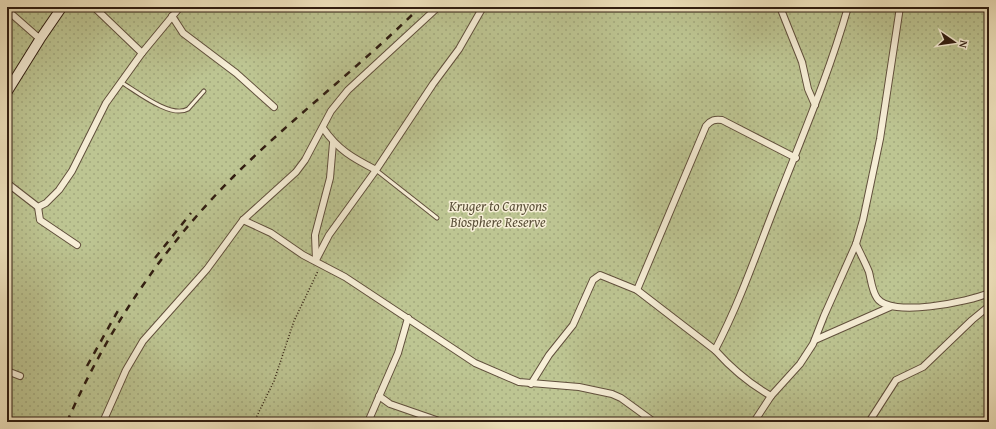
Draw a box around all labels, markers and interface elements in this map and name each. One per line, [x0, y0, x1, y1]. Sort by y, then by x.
north arrow [934, 22, 974, 62]
text: N [955, 39, 972, 50]
park label: Kruger to Canyons Biosphere Reserve [448, 196, 547, 232]

